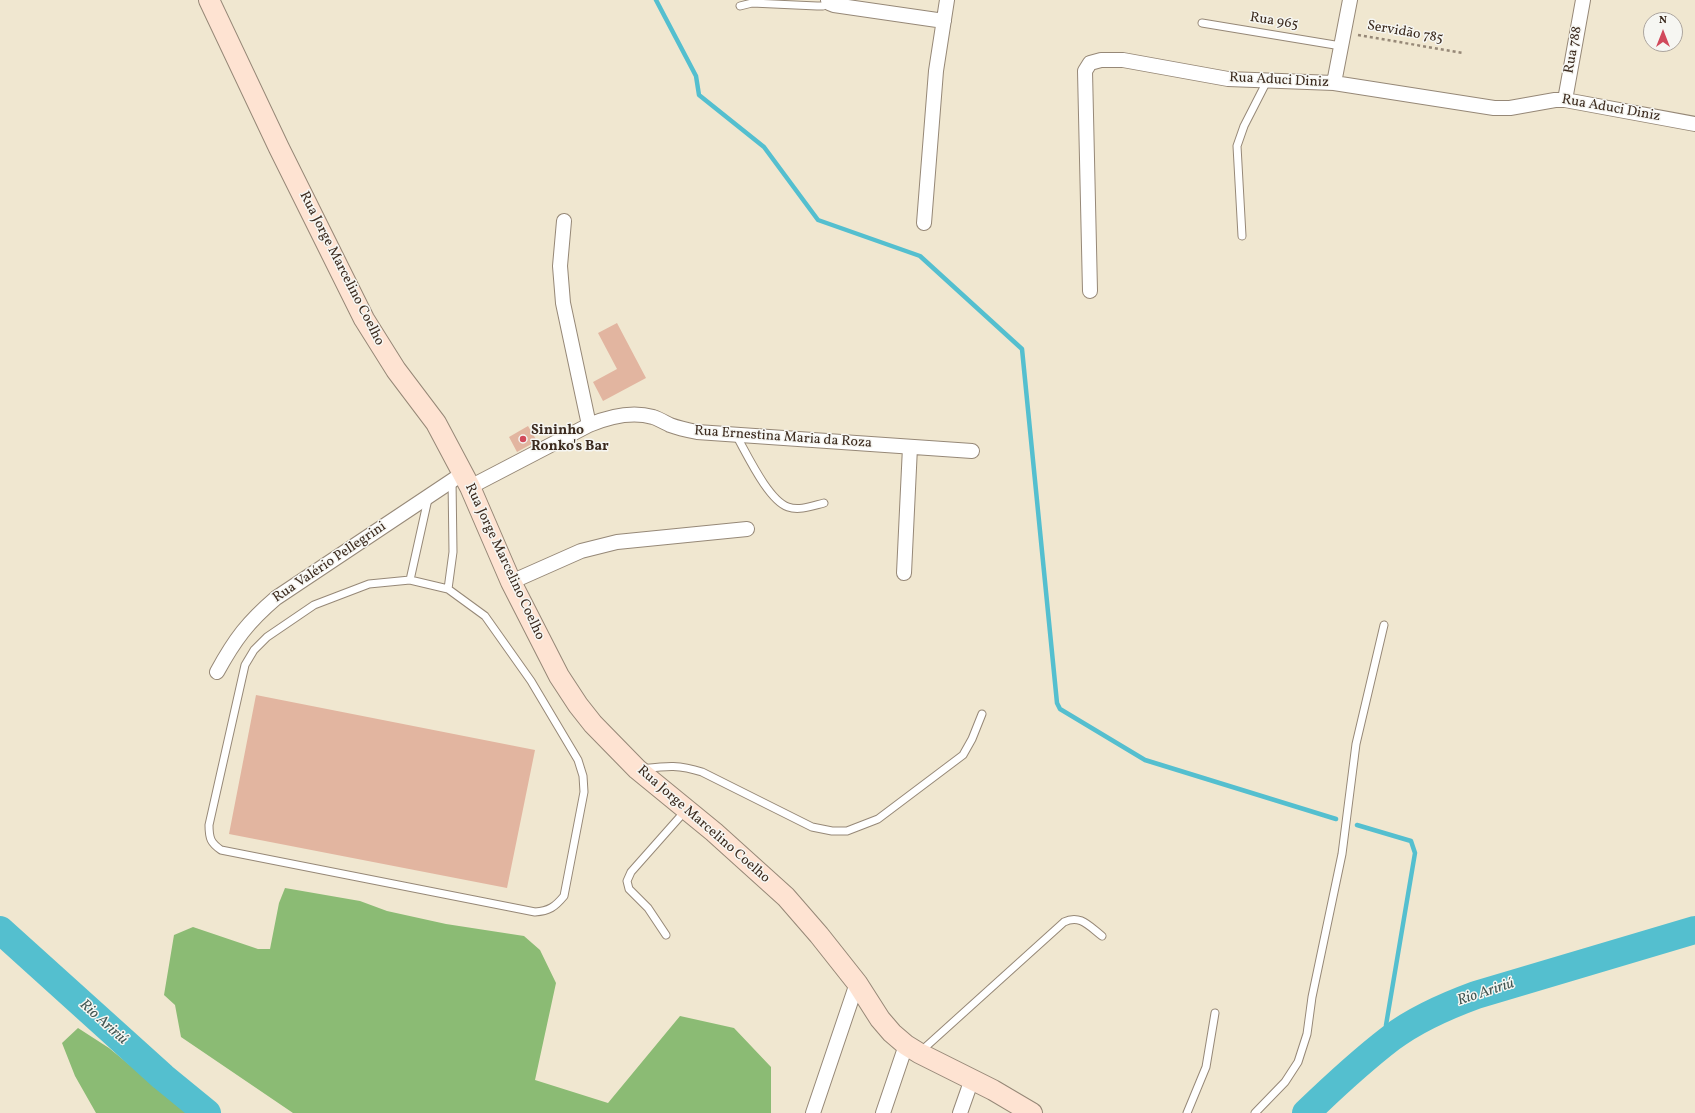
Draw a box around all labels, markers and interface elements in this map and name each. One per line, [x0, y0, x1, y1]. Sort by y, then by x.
street label: Rua 965 [1249, 10, 1299, 34]
north arrow [1643, 12, 1683, 52]
text: N [1659, 13, 1667, 28]
street label: Servidão 785 [1366, 18, 1444, 48]
street label: Rua 788 [1562, 25, 1586, 75]
street label: Rua Aduci Diniz [1229, 70, 1329, 92]
street label: Rua Aduci Diniz [1560, 92, 1662, 126]
street label: Rua Jorge Marcelino Coelho [295, 189, 387, 349]
place label: Sininho Ronko's Bar [531, 423, 609, 456]
street label: Rua Ernestina Maria da Roza [694, 423, 872, 453]
marker: Sininho Ronko's Bar [518, 434, 528, 444]
street label: Rua Jorge Marcelino Coelho [460, 481, 548, 643]
street label: Rua Valério Pellegrini [270, 519, 390, 607]
street label: Rua Jorge Marcelino Coelho [633, 763, 773, 887]
water label: Rio Aririú [1455, 975, 1517, 1011]
water label: Rio Aririú [75, 997, 131, 1049]

